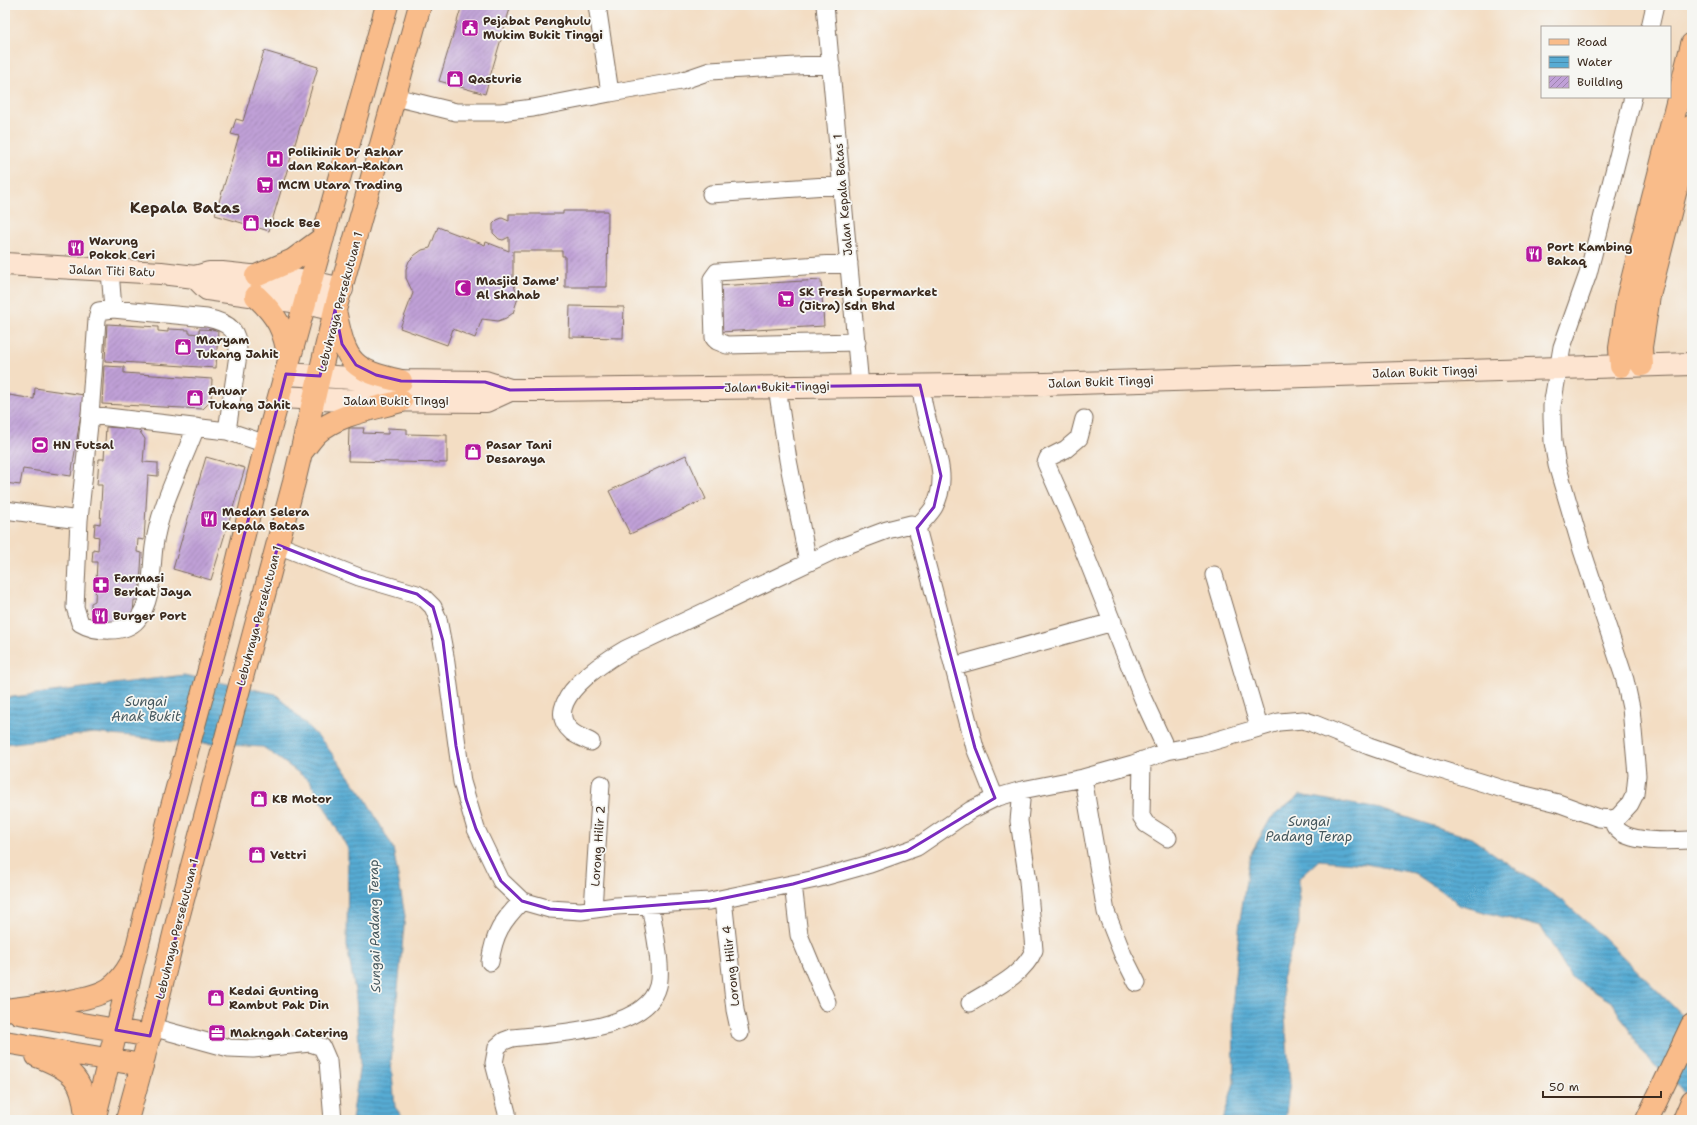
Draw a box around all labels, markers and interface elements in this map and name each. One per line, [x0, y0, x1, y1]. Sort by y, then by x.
place label: Pejabat Penghulu Mukim Bukit Tinggi [483, 13, 603, 43]
public building icon: Pejabat Penghulu Mukim Bukit Tinggi [460, 18, 480, 38]
legend [1541, 26, 1671, 98]
text: Road [1577, 34, 1608, 50]
text: Water [1577, 54, 1613, 70]
shop icon: Qasturie [445, 69, 465, 89]
place label: Qasturie [468, 71, 522, 87]
text: Building [1577, 74, 1623, 90]
street label: Jalan Kepala Batas 1 [830, 134, 856, 256]
place label: Polikinik Dr Azhar dan Rakan-Rakan [288, 144, 404, 174]
hospital icon: Polikinik Dr Azhar dan Rakan-Rakan [265, 149, 285, 169]
supermarket icon: MCM Utara Trading [255, 175, 275, 195]
place label: MCM Utara Trading [278, 177, 402, 193]
district label: Kepala Batas [130, 197, 240, 218]
shop icon: Hock Bee [241, 213, 261, 233]
place label: Hock Bee [264, 215, 320, 231]
street label: Lebuhraya Persekutuan 1 [314, 230, 366, 374]
place label: Warung Pokok Ceri [89, 233, 156, 263]
restaurant icon: Warung Pokok Ceri [66, 238, 86, 258]
place label: Port Kambing Bakaq [1547, 239, 1633, 269]
restaurant icon: Port Kambing Bakaq [1524, 244, 1544, 264]
street label: Jalan Titi Batu [69, 262, 155, 281]
place label: Masjid Jame' Al Shahab [476, 273, 559, 303]
mosque icon: Masjid Jame' Al Shahab [453, 278, 473, 298]
place label: SK Fresh Supermarket (Jitra) Sdn Bhd [799, 284, 937, 314]
supermarket icon: SK Fresh Supermarket (Jitra) Sdn Bhd [776, 289, 796, 309]
place label: Maryam Tukang Jahit [196, 332, 279, 362]
shop icon: Maryam Tukang Jahit [173, 337, 193, 357]
street label: Jalan Bukit Tinggi [1372, 362, 1478, 382]
street label: Jalan Bukit Tinggi [1048, 372, 1154, 392]
street label: Jalan Bukit Tinggi [724, 378, 830, 396]
place label: Anuar Tukang Jahit [208, 383, 291, 413]
shop icon: Anuar Tukang Jahit [185, 388, 205, 408]
street label: Jalan Bukit Tinggi [343, 393, 449, 409]
sports icon: HN Futsal [30, 435, 50, 455]
place label: HN Futsal [53, 437, 114, 453]
place label: Pasar Tani Desaraya [486, 437, 552, 467]
shop icon: Pasar Tani Desaraya [463, 442, 483, 462]
place label: Medan Selera Kepala Batas [222, 504, 310, 534]
restaurant icon: Medan Selera Kepala Batas [199, 509, 219, 529]
street label: Lebuhraya Persekutuan 1 [233, 544, 285, 688]
place label: Farmasi Berkat Jaya [114, 570, 192, 600]
pharmacy icon: Farmasi Berkat Jaya [91, 575, 111, 595]
restaurant icon: Burger Port [90, 606, 110, 626]
place label: Burger Port [113, 608, 187, 624]
water label: Sungai Anak Bukit [111, 693, 181, 725]
shop icon: KB Motor [249, 789, 269, 809]
place label: KB Motor [272, 791, 332, 807]
street label: Lorong Hilir 2 [587, 805, 609, 887]
water label: Sungai Padang Terap [1266, 813, 1352, 845]
shop icon: Vettri [247, 845, 267, 865]
place label: Vettri [270, 847, 307, 863]
street label: Lebuhraya Persekutuan 1 [152, 857, 202, 1001]
water label: Sungai Padang Terap [365, 859, 384, 993]
street label: Lorong Hilir 4 [719, 925, 743, 1007]
place label: Kedai Gunting Rambut Pak Din [229, 983, 329, 1013]
shop icon: Kedai Gunting Rambut Pak Din [206, 988, 226, 1008]
office icon: Makngah Catering [207, 1023, 227, 1043]
place label: Makngah Catering [230, 1025, 348, 1041]
scale bar [1543, 1073, 1661, 1099]
text: 50 m [1549, 1079, 1579, 1095]

